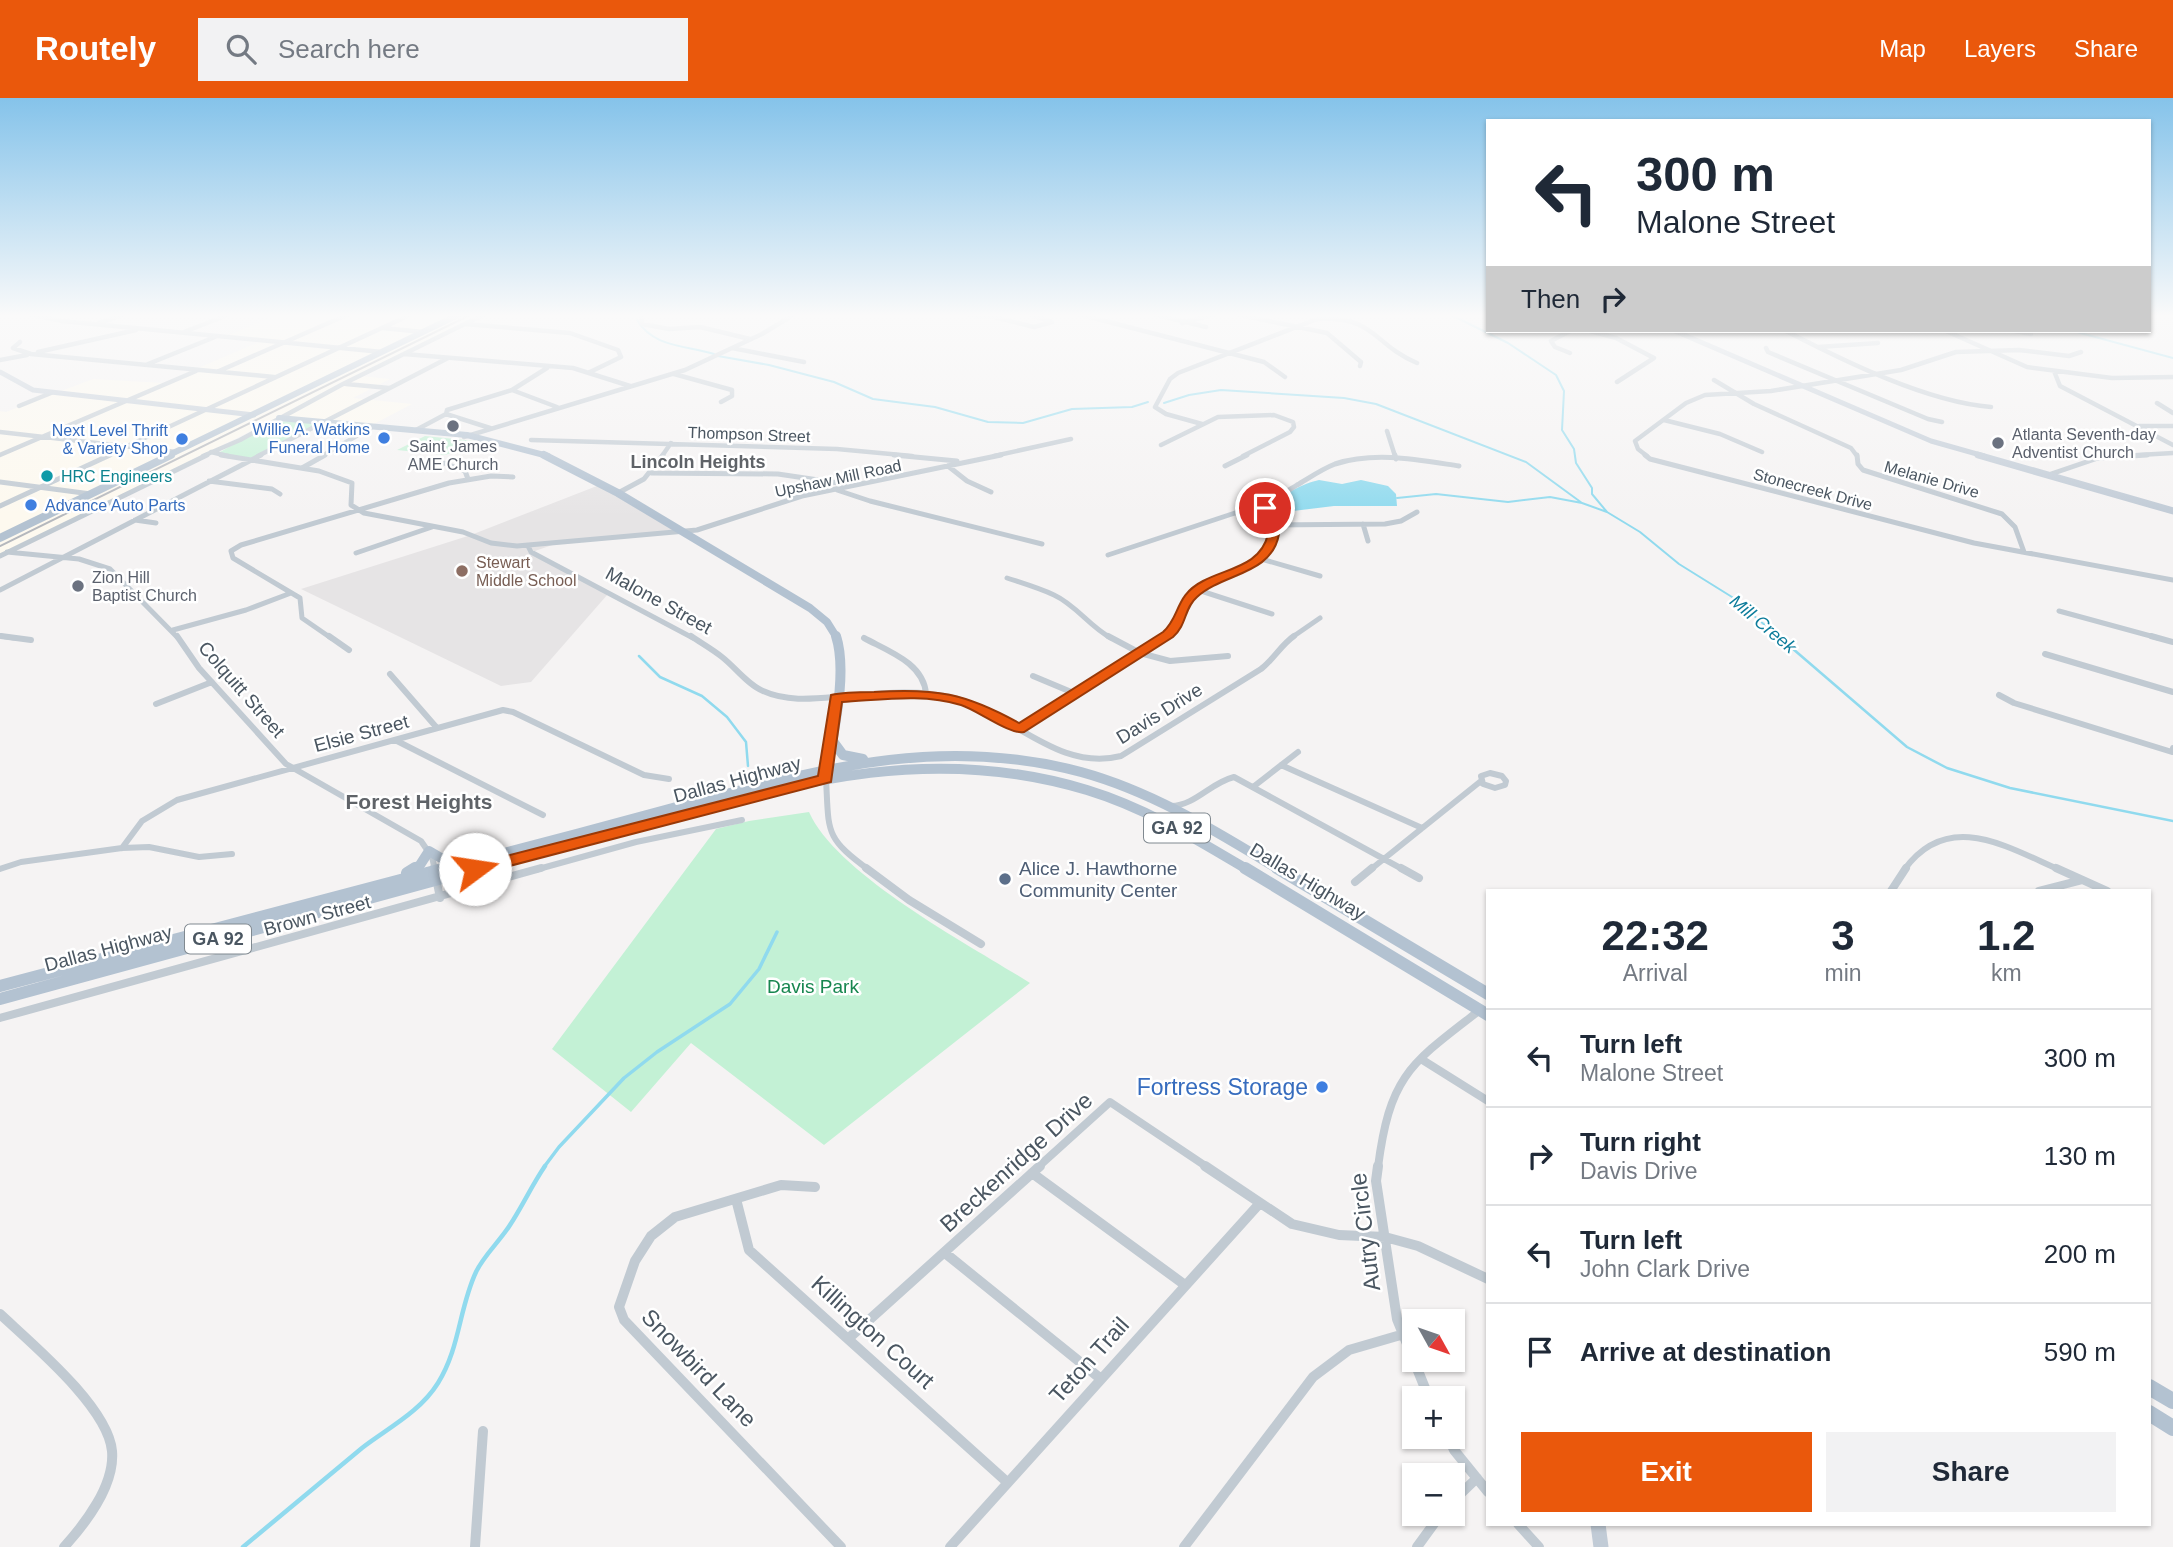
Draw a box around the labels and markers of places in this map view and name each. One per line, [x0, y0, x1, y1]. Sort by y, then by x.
marker: Saint James AME Church [445, 418, 461, 434]
place label: Willie A. Watkins Funeral Home [252, 421, 370, 456]
place label: Next Level Thrift & Variety Shop [52, 422, 169, 457]
place label: Atlanta Seventh-day Adventist Church [2012, 426, 2156, 461]
marker: Willie A. Watkins Funeral Home [376, 430, 392, 446]
marker: Next Level Thrift & Variety Shop [174, 431, 190, 447]
marker: Atlanta Seventh-day Adventist Church [1990, 435, 2006, 451]
place label: Saint James AME Church [408, 438, 498, 473]
marker: HRC Engineers [39, 468, 55, 484]
place label: HRC Engineers [61, 468, 172, 485]
pin [1235, 478, 1295, 538]
marker: Advance Auto Parts [23, 497, 39, 513]
place label: Advance Auto Parts [45, 497, 186, 514]
place label: Stewart Middle School [476, 554, 577, 589]
marker: Stewart Middle School [454, 563, 470, 579]
place label: Zion Hill Baptist Church [92, 569, 197, 604]
marker: Zion Hill Baptist Church [70, 578, 86, 594]
place label: Alice J. Hawthorne Community Center [1019, 858, 1178, 901]
marker: Alice J. Hawthorne Community Center [997, 871, 1013, 887]
place label: Fortress Storage [1137, 1074, 1308, 1100]
marker: Fortress Storage [1314, 1079, 1330, 1095]

